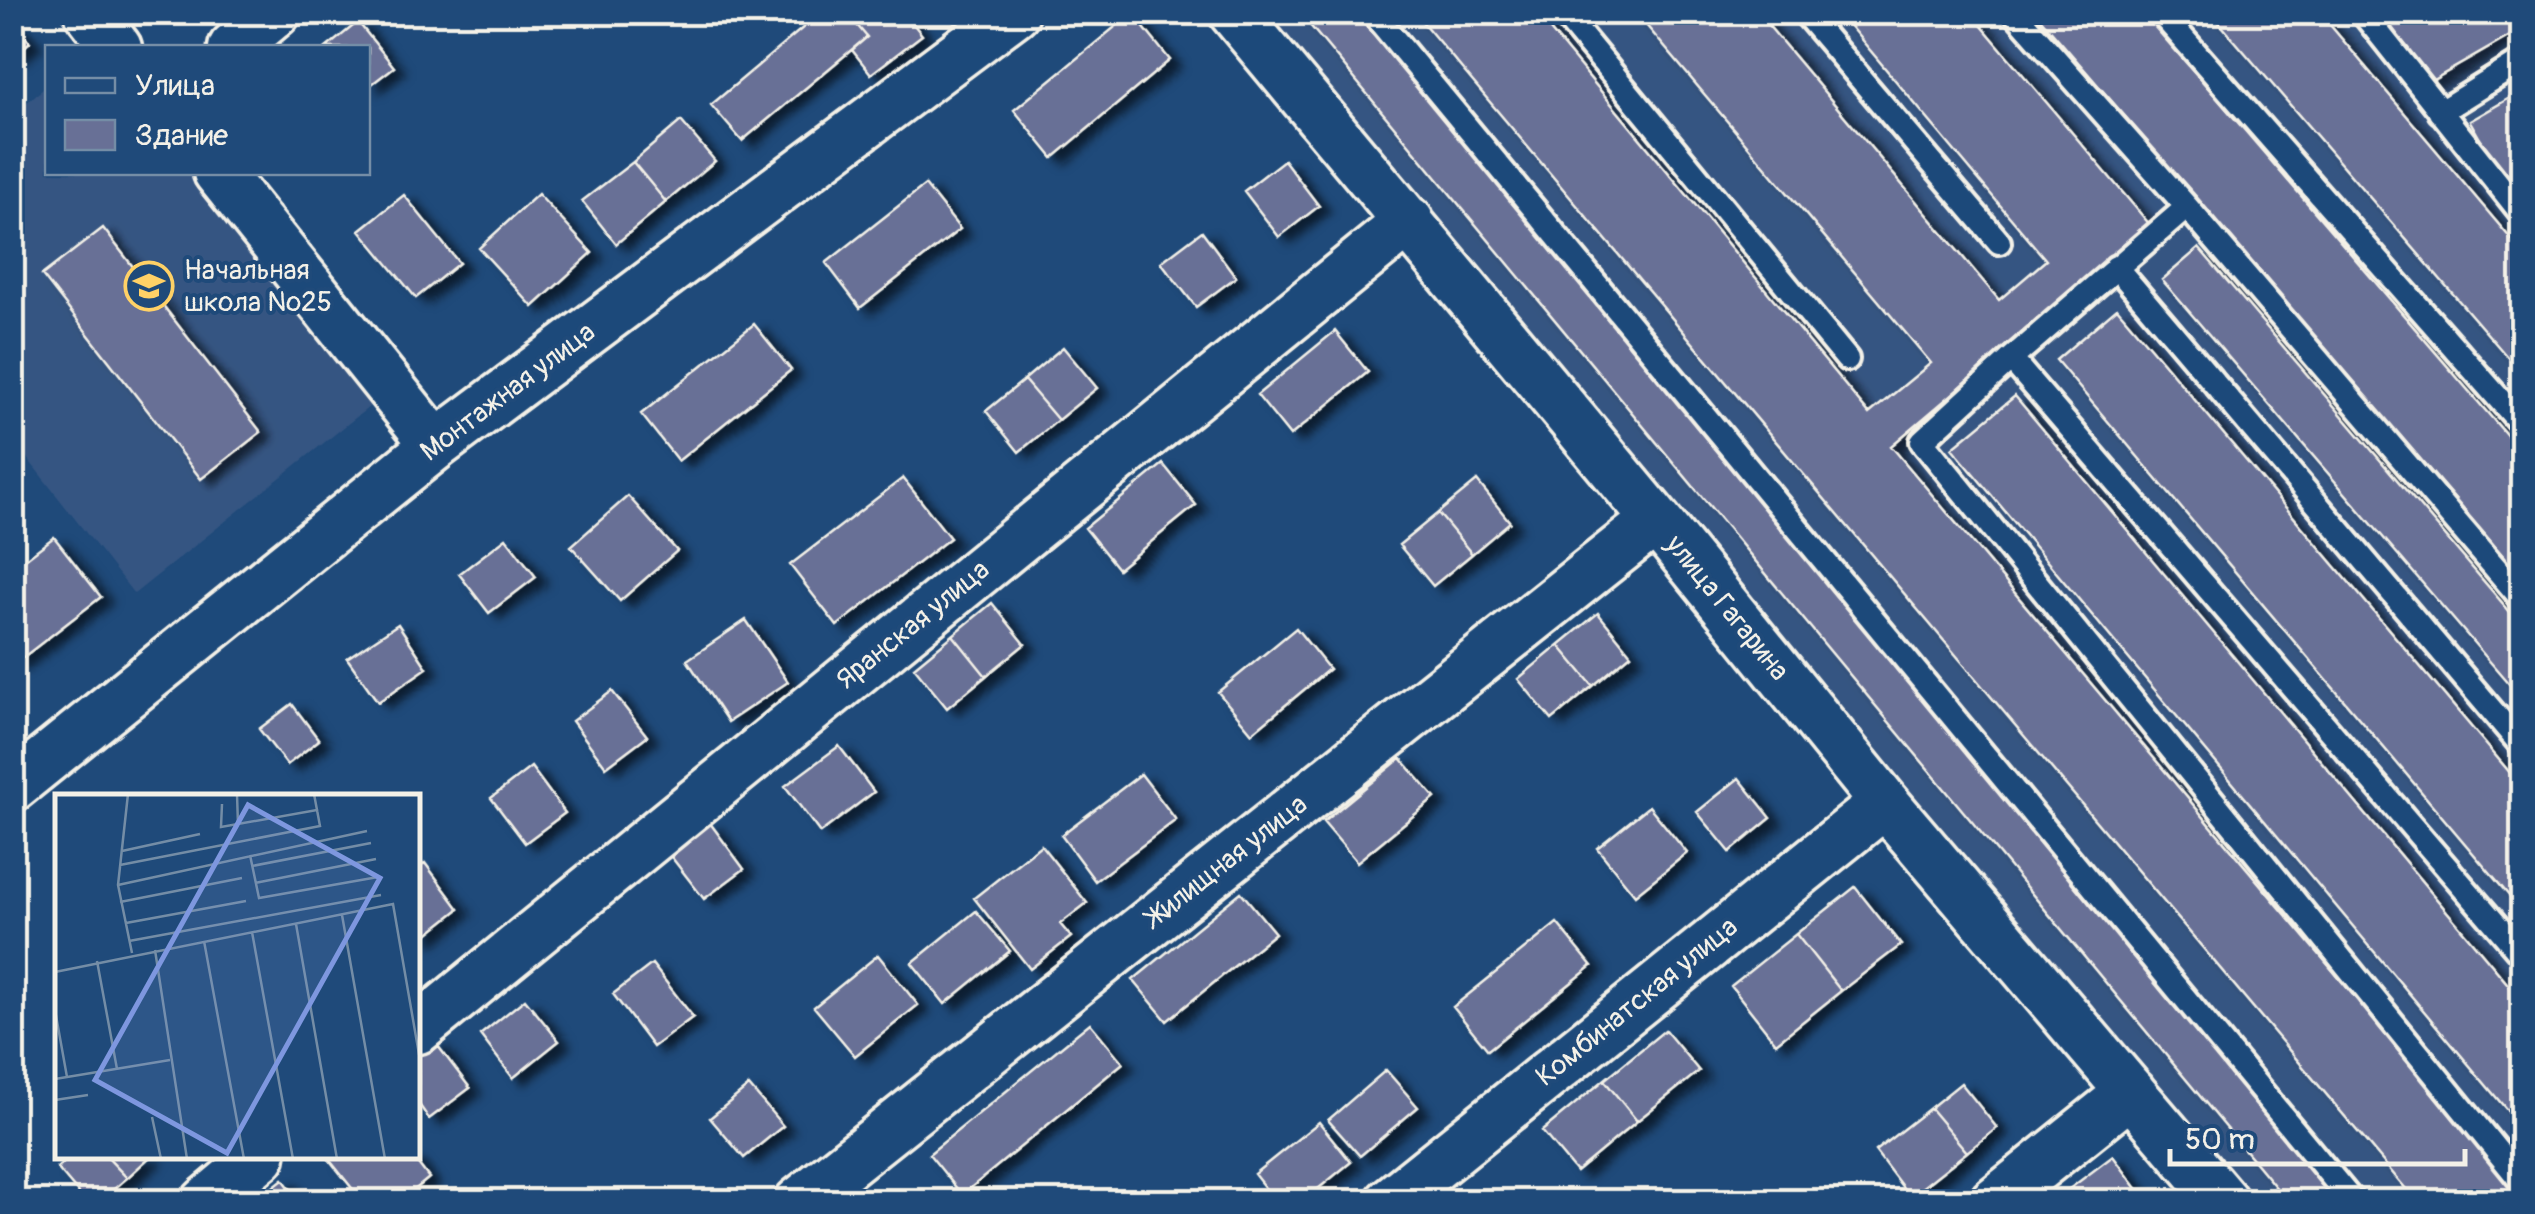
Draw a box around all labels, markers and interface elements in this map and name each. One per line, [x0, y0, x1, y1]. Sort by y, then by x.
legend [45, 45, 370, 175]
text: Улица [135, 67, 215, 104]
text: Здание [135, 117, 228, 154]
place label: Начальная школа №25 [184, 253, 332, 320]
school or university icon: Начальная школа №25 [123, 260, 175, 312]
street label: Монтажная улица [414, 315, 602, 469]
street label: улица Гагарина [1657, 527, 1796, 688]
street label: Яранская улица [829, 553, 997, 697]
street label: Жилищная улица [1136, 787, 1315, 937]
inset map [55, 794, 420, 1159]
street label: Комбинатская улица [1529, 910, 1745, 1094]
scale bar [2170, 1104, 2465, 1166]
text: 50 m [2185, 1121, 2255, 1158]

